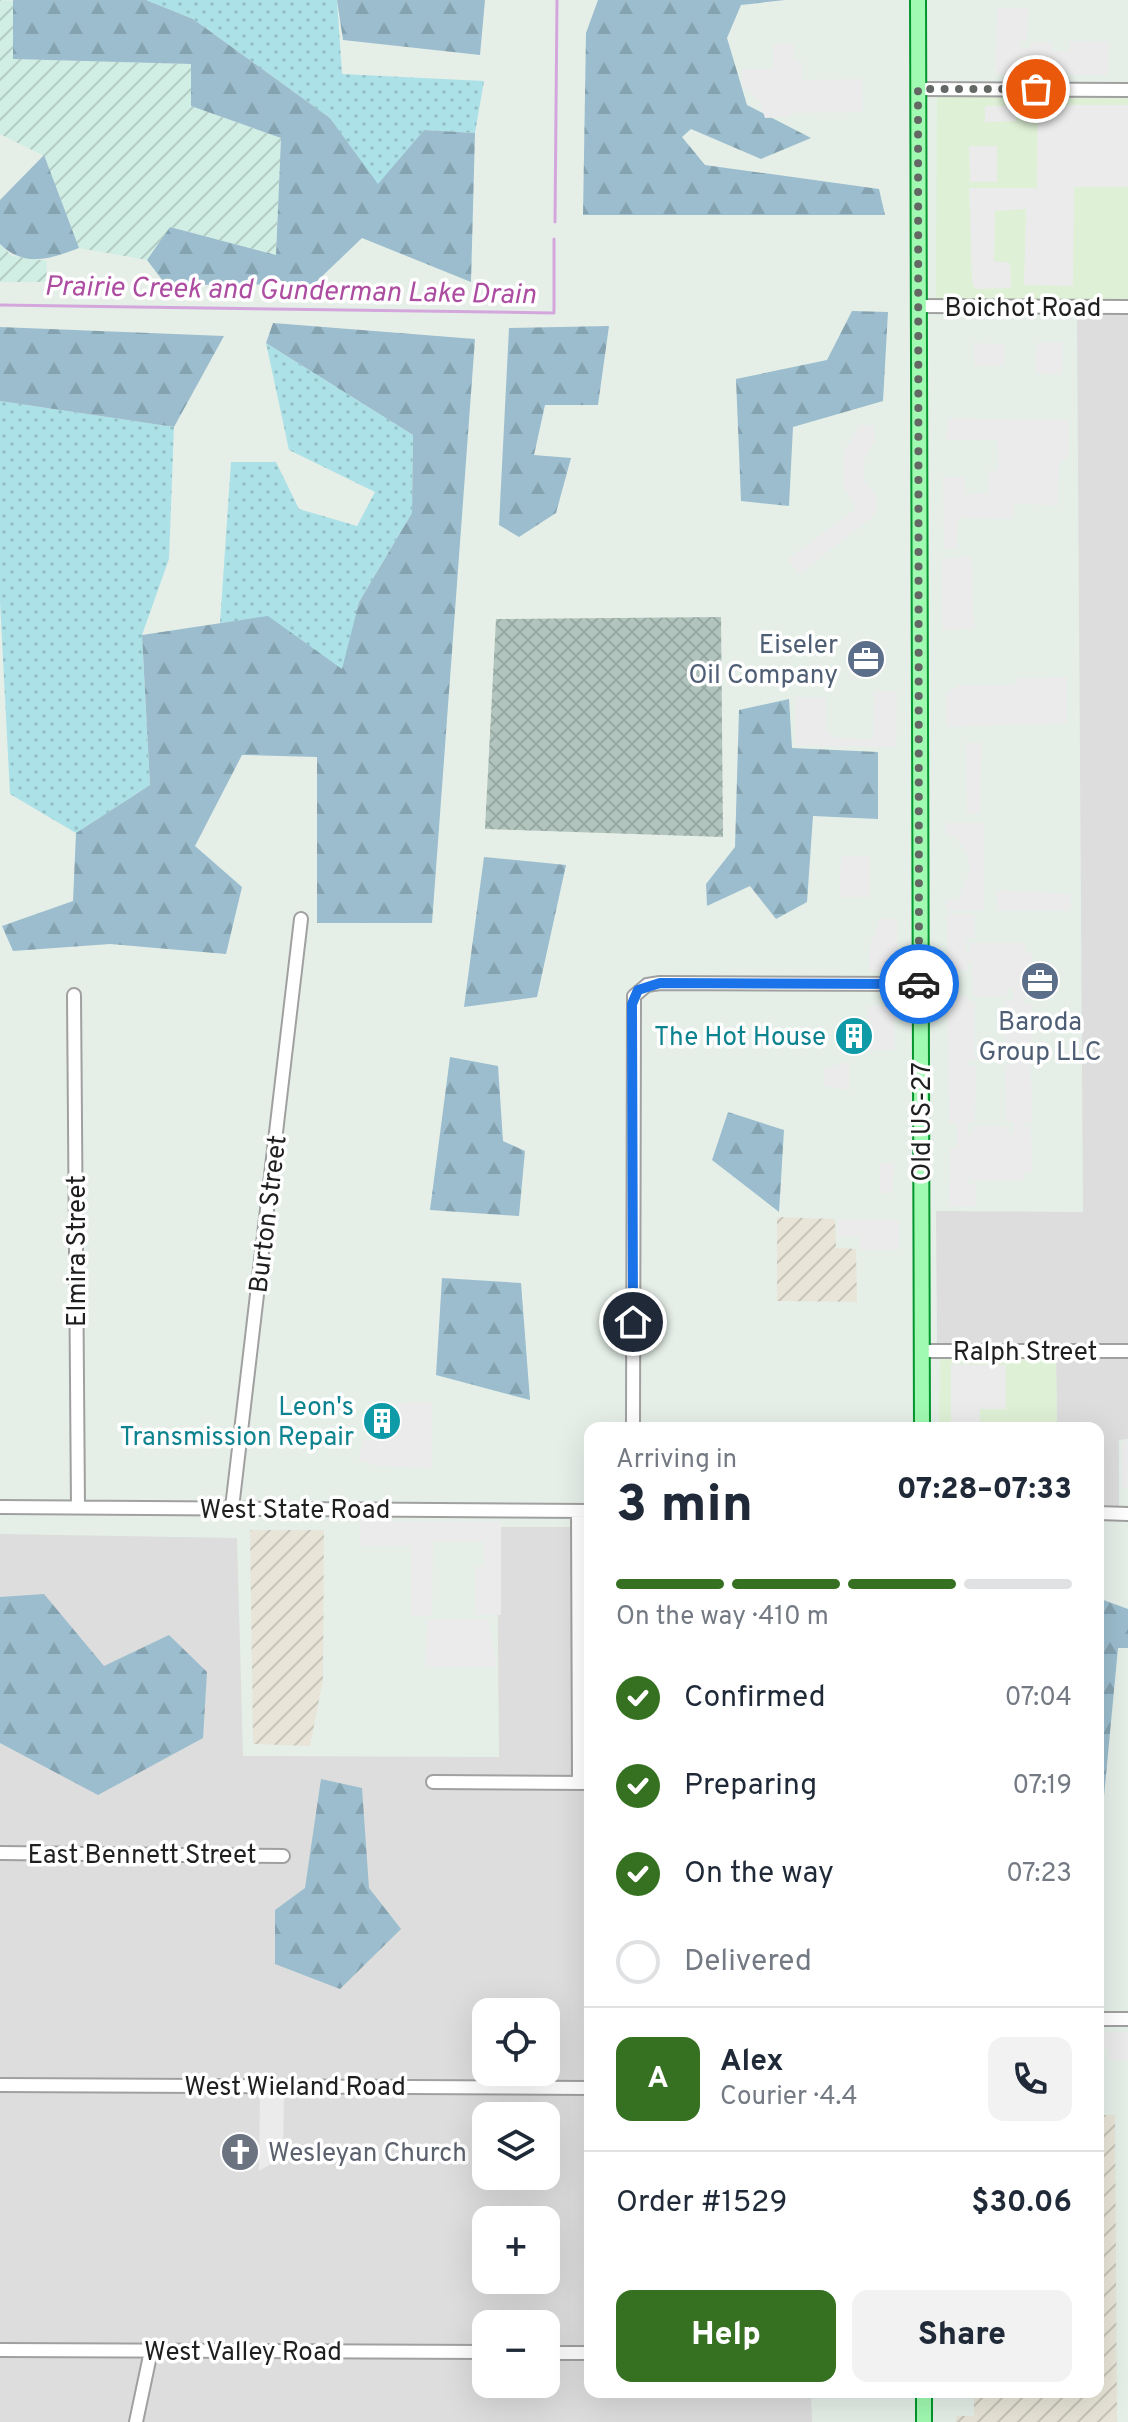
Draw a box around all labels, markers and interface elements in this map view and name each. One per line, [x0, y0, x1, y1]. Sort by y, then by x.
pin [1002, 55, 1070, 123]
icon: bag [1014, 67, 1058, 111]
water label: Prairie Creek and Gunderman Lake Drain [44, 270, 536, 314]
street label: Boichot Road [945, 293, 1101, 326]
place label: Eiseler Oil Company [688, 630, 838, 693]
office icon: Eiseler Oil Company [845, 638, 887, 680]
courier [879, 944, 959, 1024]
office icon: Baroda Group LLC [1019, 960, 1061, 1002]
icon: car [897, 962, 941, 1006]
place label: Baroda Group LLC [979, 1007, 1101, 1070]
building icon: The Hot House [833, 1015, 875, 1057]
place label: The Hot House [654, 1022, 826, 1055]
street label: Old US-27 [907, 1062, 940, 1182]
street label: Burton Street [243, 1134, 296, 1295]
street label: Elmira Street [62, 1175, 95, 1327]
pin [599, 1288, 667, 1356]
icon: home [611, 1300, 655, 1344]
street label: Ralph Street [953, 1337, 1097, 1370]
place label: Leon's Transmission Repair [120, 1392, 354, 1455]
building icon: Leon's Transmission Repair [361, 1400, 403, 1442]
text: Arriving in [616, 1444, 737, 1477]
text: 07:28–07:33 [897, 1472, 1072, 1509]
text: 3 min [616, 1474, 753, 1540]
street label: West State Road [200, 1495, 390, 1528]
text: On the way · 410 m [616, 1601, 829, 1634]
icon: check [616, 1676, 660, 1720]
text: Confirmed [684, 1680, 826, 1717]
text: 07:04 [1005, 1682, 1072, 1715]
icon: check [616, 1764, 660, 1808]
text: Preparing [684, 1768, 817, 1805]
text: 07:19 [1012, 1770, 1072, 1803]
street label: East Bennett Street [27, 1840, 257, 1873]
icon: check [616, 1852, 660, 1896]
text: On the way [684, 1856, 834, 1893]
text: 07:23 [1006, 1858, 1072, 1891]
text: Delivered [684, 1944, 812, 1981]
map controls [472, 1998, 560, 2398]
button: locate [472, 1998, 560, 2086]
button: phone [988, 2037, 1072, 2121]
text: Alex [720, 2044, 784, 2081]
text: A [647, 2061, 669, 2098]
street label: West Wieland Road [184, 2072, 406, 2105]
text: Courier · 4.4 [720, 2081, 858, 2114]
button: layers [472, 2102, 560, 2190]
church icon: Wesleyan Church [219, 2131, 261, 2173]
place label: Wesleyan Church [268, 2138, 467, 2171]
text: Order #1529 [616, 2185, 787, 2222]
text: $30.06 [971, 2185, 1072, 2222]
button: + [472, 2206, 560, 2294]
button: Help [616, 2290, 836, 2382]
button: Share [852, 2290, 1072, 2382]
button: − [472, 2310, 560, 2398]
street label: West Valley Road [144, 2337, 342, 2370]

